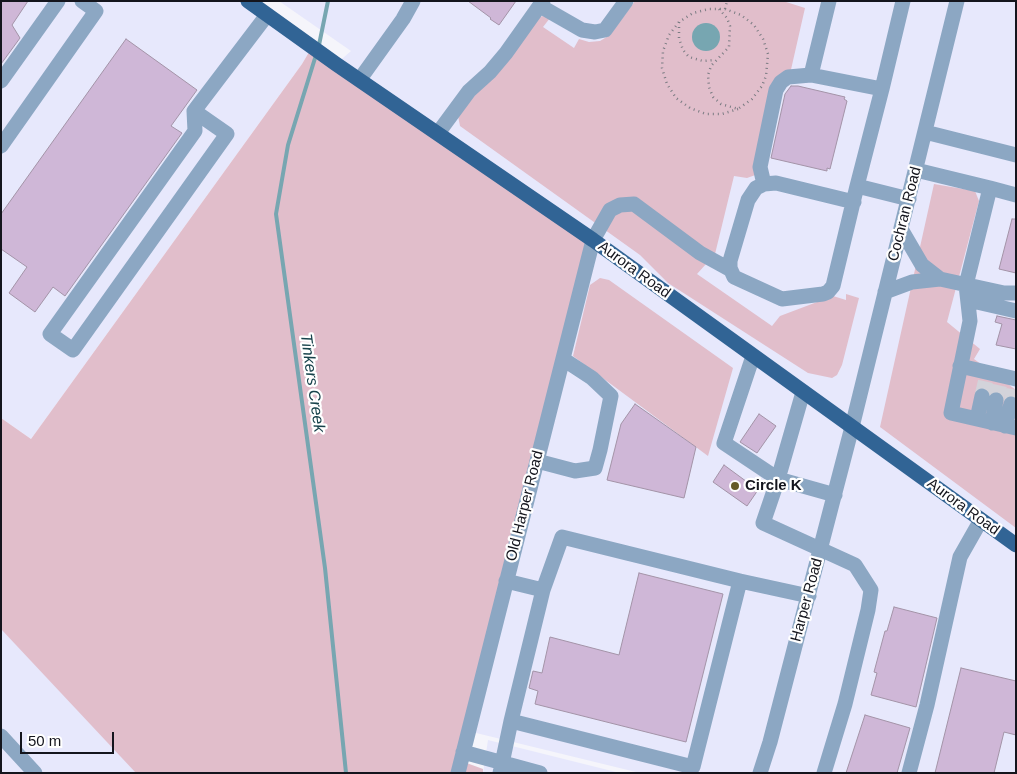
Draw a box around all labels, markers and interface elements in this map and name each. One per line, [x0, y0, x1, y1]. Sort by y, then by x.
street label: Cochran Road [885, 165, 925, 263]
street label: Aurora Road [594, 238, 674, 302]
water label: Tinkers Creek [296, 332, 328, 434]
street label: Old Harper Road [503, 449, 547, 563]
street label: Aurora Road [923, 475, 1003, 539]
place label: Circle K [745, 477, 802, 495]
marker: Circle K [729, 480, 741, 492]
street label: Harper Road [787, 556, 827, 644]
scale bar [22, 722, 116, 754]
text: 50 m [28, 732, 61, 749]

